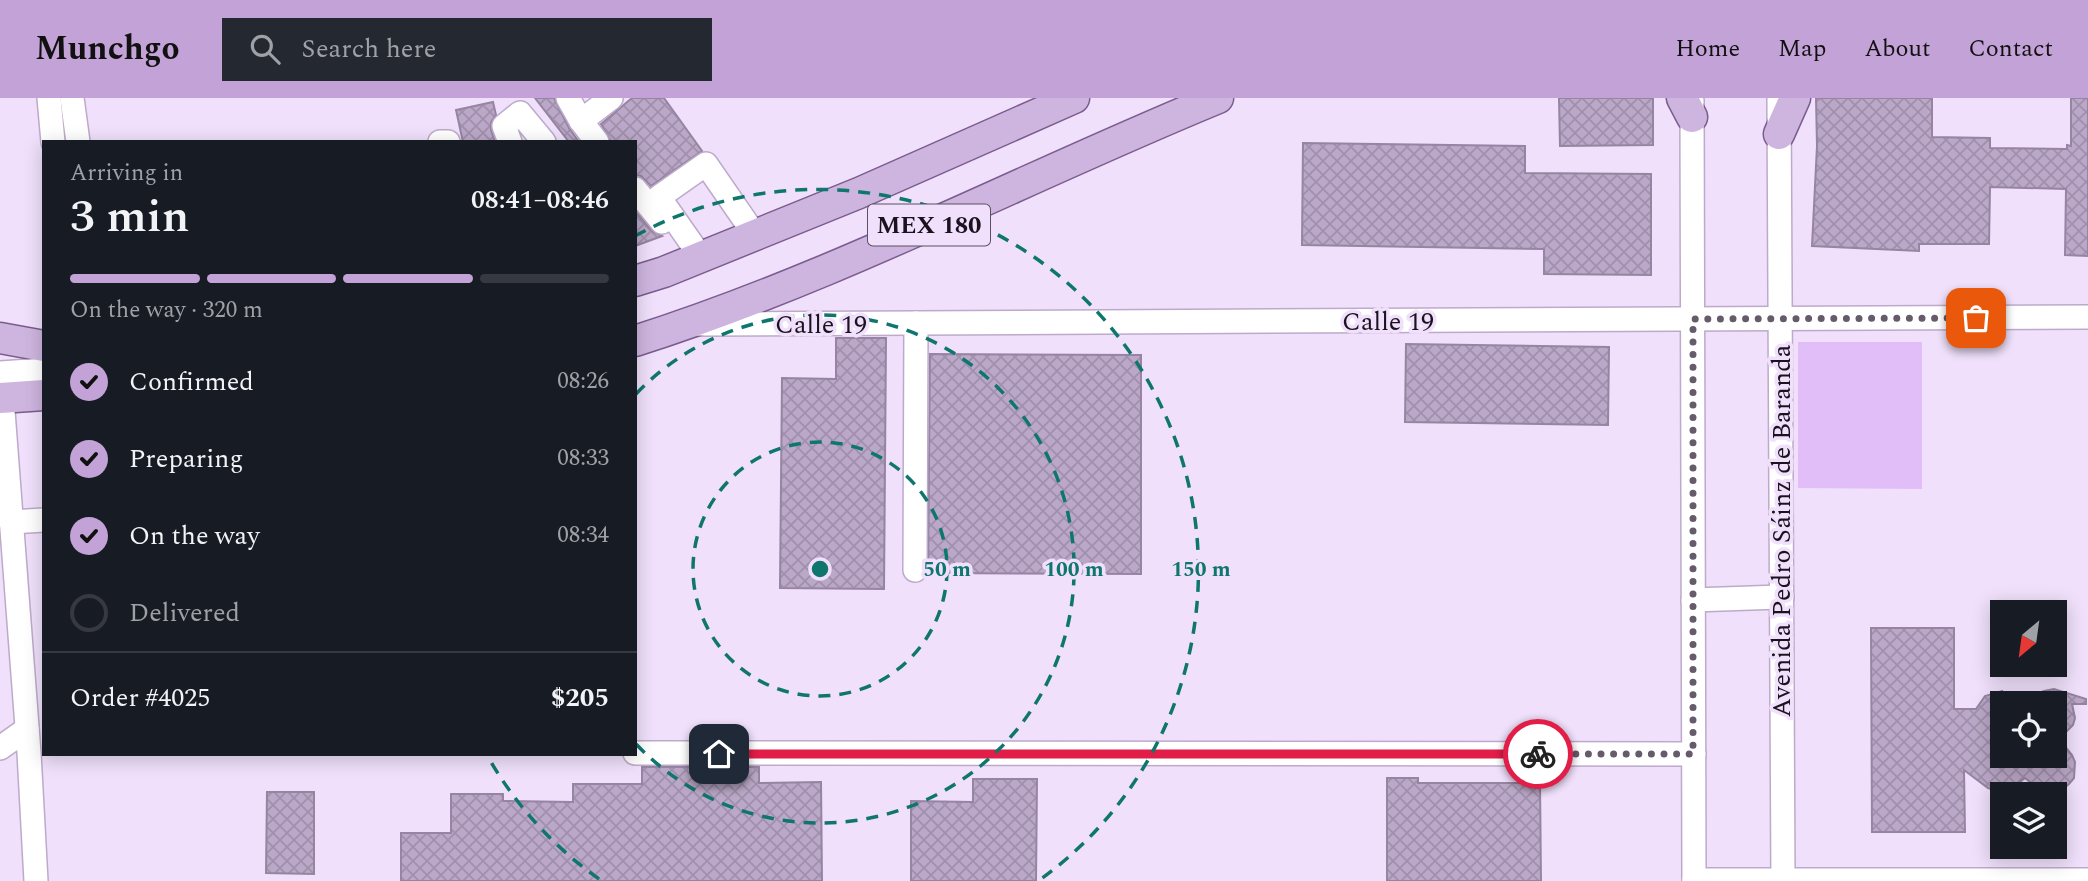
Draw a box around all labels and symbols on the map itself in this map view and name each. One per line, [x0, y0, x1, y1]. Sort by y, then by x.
road number: MEX 180 [868, 204, 990, 246]
pin [1946, 288, 2006, 348]
street label: Calle 19 [1342, 302, 1434, 342]
street label: Calle 19 [775, 305, 867, 345]
street label: Avenida Pedro Sáinz de Baranda [1762, 344, 1802, 717]
text: 50 m [923, 554, 971, 586]
text: 100 m [1044, 554, 1104, 586]
text: 150 m [1171, 554, 1231, 586]
centre of rings [808, 557, 832, 581]
north arrow [1990, 600, 2067, 677]
courier [1503, 719, 1573, 789]
pin [689, 724, 749, 784]

